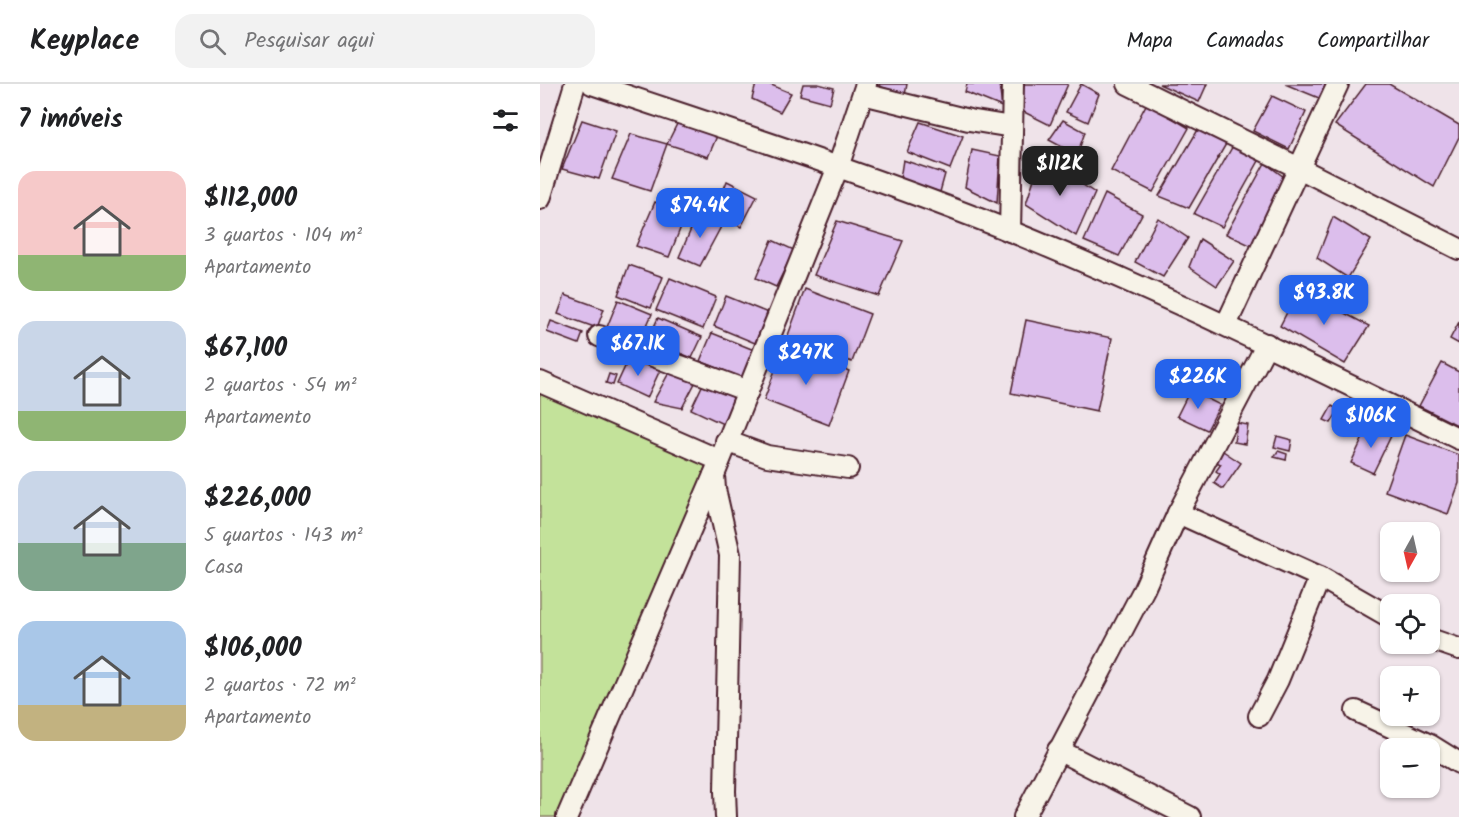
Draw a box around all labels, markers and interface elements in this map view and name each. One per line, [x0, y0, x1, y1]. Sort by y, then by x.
search box [175, 14, 595, 68]
text: Keyplace [30, 19, 139, 64]
text: Pesquisar aqui [244, 24, 374, 59]
icon: search [196, 25, 229, 58]
text: Mapa [1126, 25, 1173, 58]
text: Camadas [1206, 25, 1284, 58]
text: Compartilhar [1317, 25, 1429, 58]
text: 7 imóveis [18, 99, 123, 141]
icon: filters [489, 104, 522, 137]
pin: $112K [1018, 146, 1102, 197]
text: $112K [1036, 149, 1084, 181]
text: $112,000 [204, 178, 297, 220]
pin: $74.4K [651, 188, 749, 239]
text: $74.4K [670, 191, 730, 223]
icon: home [66, 195, 138, 267]
text: 3 quartos · 104 m² [204, 220, 362, 252]
text: Apartamento [204, 252, 311, 284]
pin: $93.8K [1275, 275, 1373, 326]
text: $93.8K [1293, 278, 1355, 310]
pin: $67.1K [589, 326, 687, 377]
text: $67,100 [204, 328, 287, 370]
text: $67.1K [611, 329, 665, 361]
pin: $247K [764, 335, 848, 386]
text: $247K [778, 338, 834, 370]
icon: home [66, 345, 138, 417]
pin: $226K [1156, 359, 1240, 410]
text: $226K [1169, 362, 1227, 394]
text: 2 quartos · 54 m² [204, 370, 357, 402]
pin: $106K [1329, 398, 1413, 449]
text: $106K [1345, 401, 1397, 433]
text: Apartamento [204, 402, 311, 434]
text: $226,000 [204, 478, 311, 520]
icon: home [66, 495, 138, 567]
text: 5 quartos · 143 m² [204, 520, 363, 552]
north arrow [1380, 522, 1440, 582]
map controls [1380, 522, 1440, 798]
text: Casa [204, 552, 243, 584]
button: locate [1380, 594, 1440, 654]
text: $106,000 [204, 628, 302, 670]
icon: home [66, 645, 138, 717]
button: + [1380, 666, 1440, 726]
text: 2 quartos · 72 m² [204, 670, 356, 702]
text: Apartamento [204, 702, 311, 734]
button: − [1380, 738, 1440, 798]

